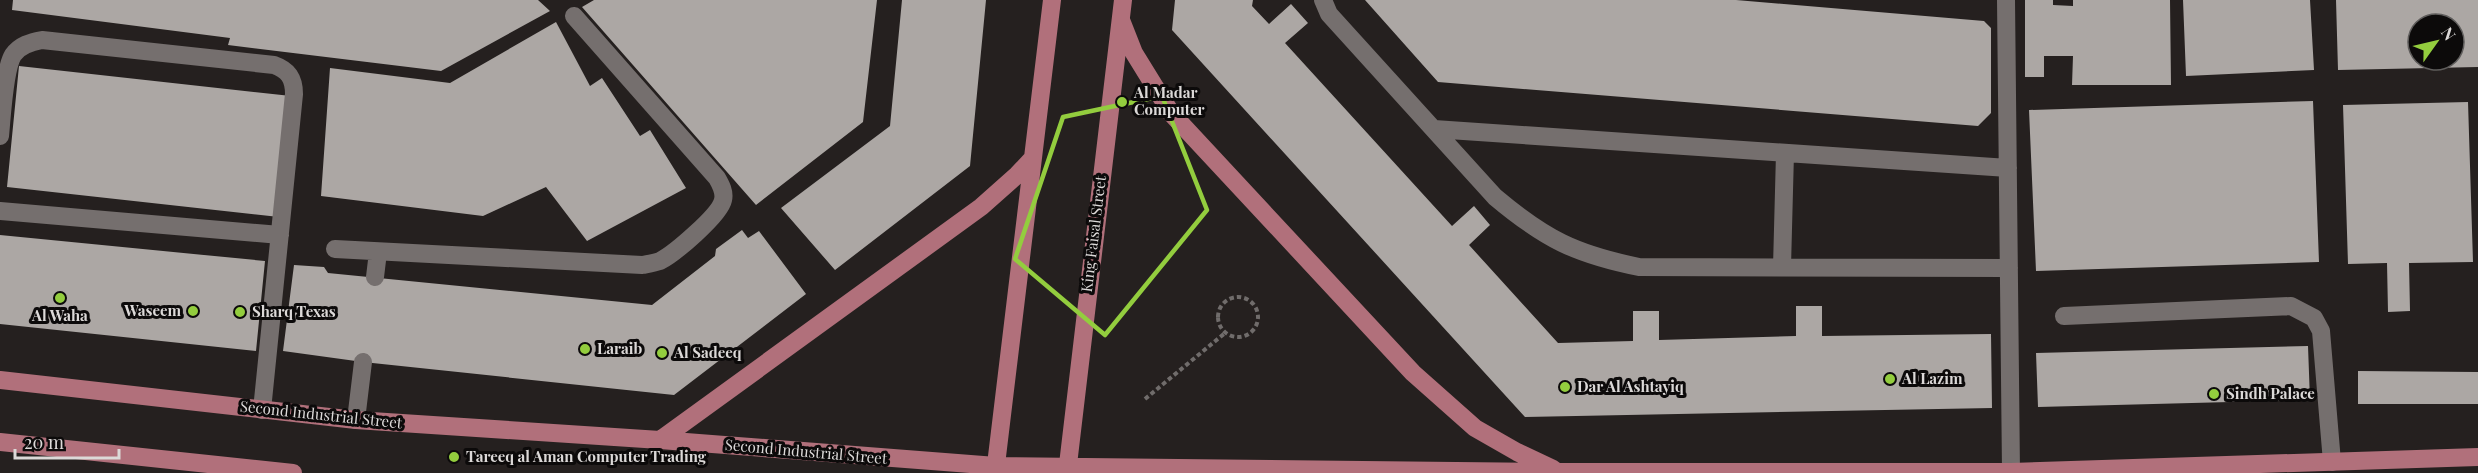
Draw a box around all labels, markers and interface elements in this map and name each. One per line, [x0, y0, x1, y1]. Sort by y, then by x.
north arrow [2406, 12, 2466, 72]
text: N [2437, 23, 2461, 44]
place label: Al Madar Computer [1133, 82, 1204, 119]
marker: Al Madar Computer [1115, 95, 1129, 109]
street label: King Faisal Street [1076, 174, 1110, 293]
marker: Al Waha [53, 291, 67, 305]
place label: Waseem [123, 300, 181, 320]
place label: Sharq Texas [252, 301, 336, 321]
marker: Waseem [186, 304, 200, 318]
place label: Al Waha [31, 305, 88, 325]
marker: Sharq Texas [233, 305, 247, 319]
place label: Laraib [597, 338, 642, 358]
marker: Laraib [578, 342, 592, 356]
place label: Al Sadeeq [673, 342, 742, 362]
marker: Al Sadeeq [655, 346, 669, 360]
place label: Al Lazim [1901, 368, 1963, 388]
marker: Al Lazim [1883, 372, 1897, 386]
place label: Dar Al Ashtayiq [1577, 376, 1684, 396]
marker: Dar Al Ashtayiq [1558, 380, 1572, 394]
place label: Sindh Palace [2226, 383, 2315, 403]
marker: Sindh Palace [2207, 387, 2221, 401]
street label: Second Industrial Street [239, 396, 404, 433]
scale bar [15, 422, 118, 460]
text: 20 m [24, 430, 64, 454]
street label: Second Industrial Street [724, 434, 889, 468]
place label: Tareeq al Aman Computer Trading [466, 446, 707, 466]
marker: Tareeq al Aman Computer Trading [447, 450, 461, 464]

